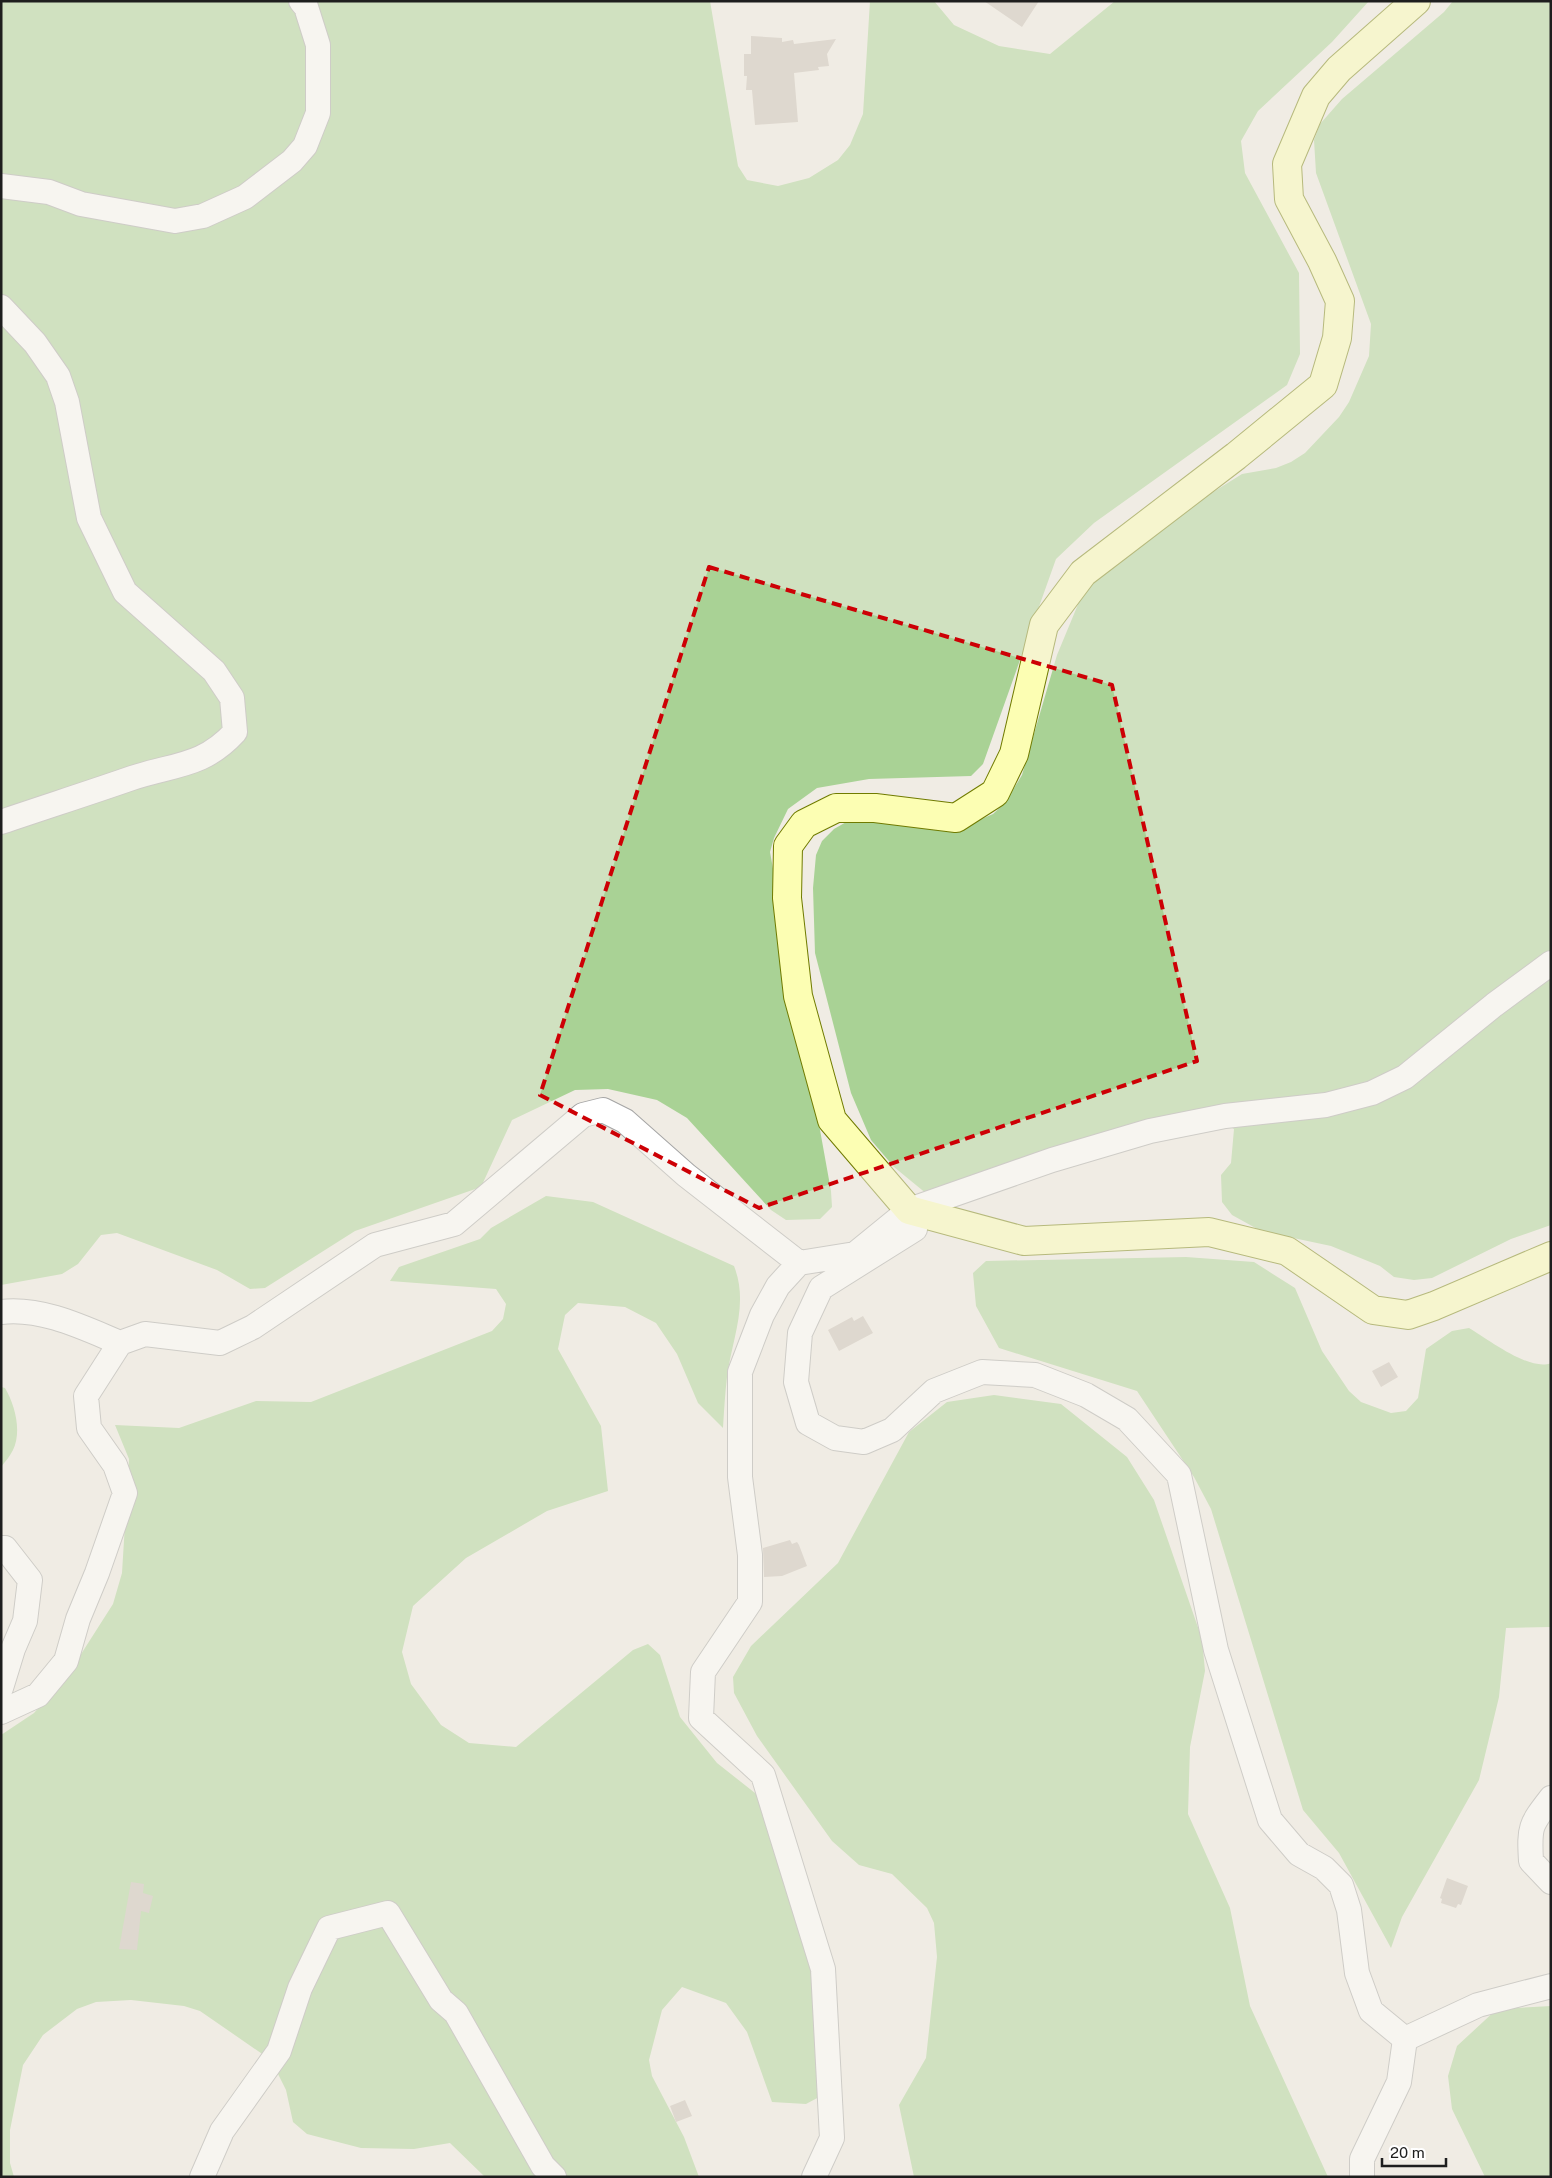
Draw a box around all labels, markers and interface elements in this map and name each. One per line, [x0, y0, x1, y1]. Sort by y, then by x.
scale bar [1382, 2136, 1446, 2168]
text: 20 m [1390, 2144, 1425, 2161]

